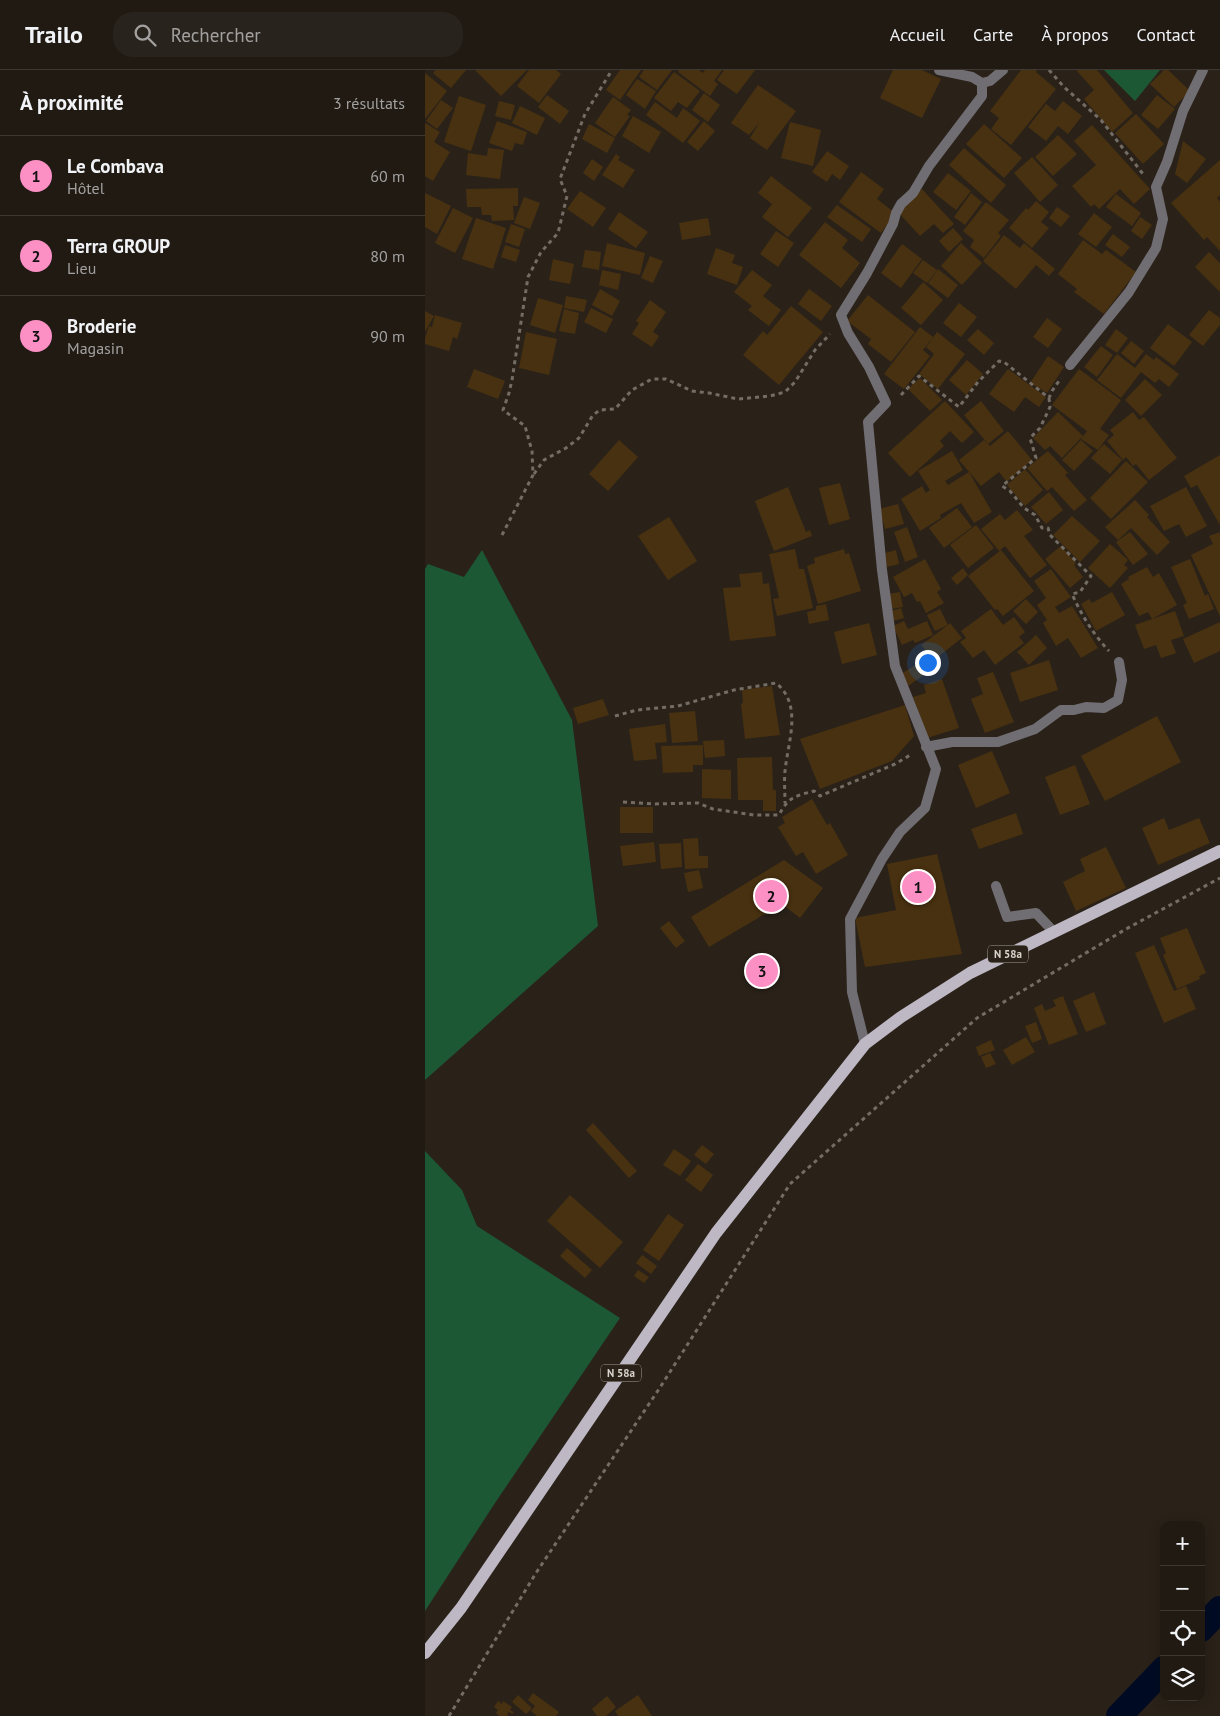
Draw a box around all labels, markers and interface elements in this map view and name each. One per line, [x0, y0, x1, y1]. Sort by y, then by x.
search box [113, 12, 463, 57]
text: Trailo [25, 19, 83, 50]
icon: search [131, 21, 159, 49]
text: Rechercher [171, 23, 261, 47]
text: Accueil [890, 23, 945, 46]
text: Carte [973, 23, 1014, 46]
text: À propos [1042, 23, 1109, 46]
text: Contact [1137, 23, 1195, 46]
text: À proximité [20, 89, 124, 116]
text: 3 résultats [333, 93, 405, 113]
text: Le Combava [67, 154, 164, 178]
text: 1 [31, 166, 41, 186]
text: 60 m [370, 166, 405, 186]
text: Hôtel [67, 178, 104, 198]
text: Terra GROUP [67, 234, 170, 258]
text: 2 [31, 246, 41, 266]
text: 80 m [370, 246, 405, 266]
text: Lieu [67, 258, 96, 278]
text: Broderie [67, 314, 136, 338]
text: 3 [31, 326, 41, 346]
text: 90 m [370, 326, 405, 346]
text: Magasin [67, 338, 124, 358]
your location [915, 650, 941, 676]
pin: 1 [902, 868, 934, 906]
pin: 2 [755, 877, 787, 915]
road number: N 58a [988, 946, 1028, 962]
pin: 3 [746, 952, 778, 990]
road number: N 58a [601, 1365, 641, 1382]
map controls [1160, 1521, 1205, 1701]
button: + [1160, 1521, 1205, 1566]
button: − [1160, 1566, 1205, 1611]
button: locate [1160, 1611, 1205, 1656]
button: layers [1160, 1656, 1205, 1701]

